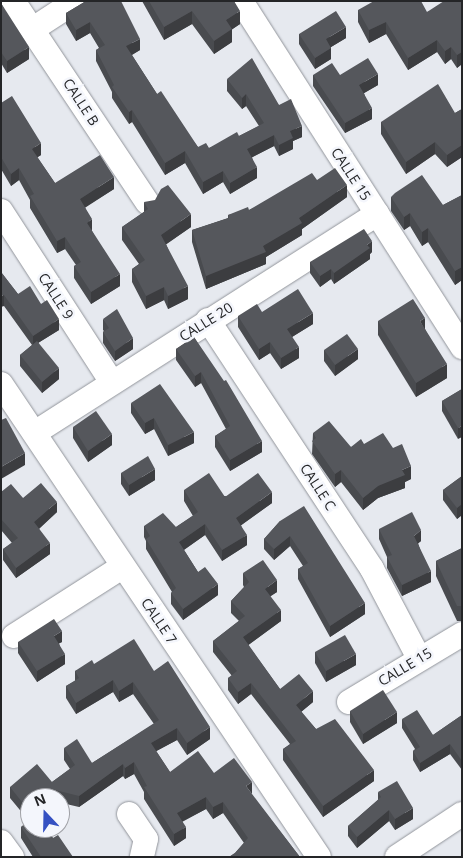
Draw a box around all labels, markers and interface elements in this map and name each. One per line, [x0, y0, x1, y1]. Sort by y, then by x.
street label: CALLE B [60, 75, 102, 129]
street label: CALLE 15 [328, 144, 374, 204]
street label: CALLE 9 [35, 270, 77, 322]
street label: CALLE 20 [176, 299, 236, 345]
street label: CALLE C [297, 460, 339, 514]
street label: CALLE 7 [138, 595, 180, 647]
street label: CALLE 15 [375, 644, 435, 690]
north arrow [20, 788, 70, 838]
text: N [31, 789, 49, 810]

